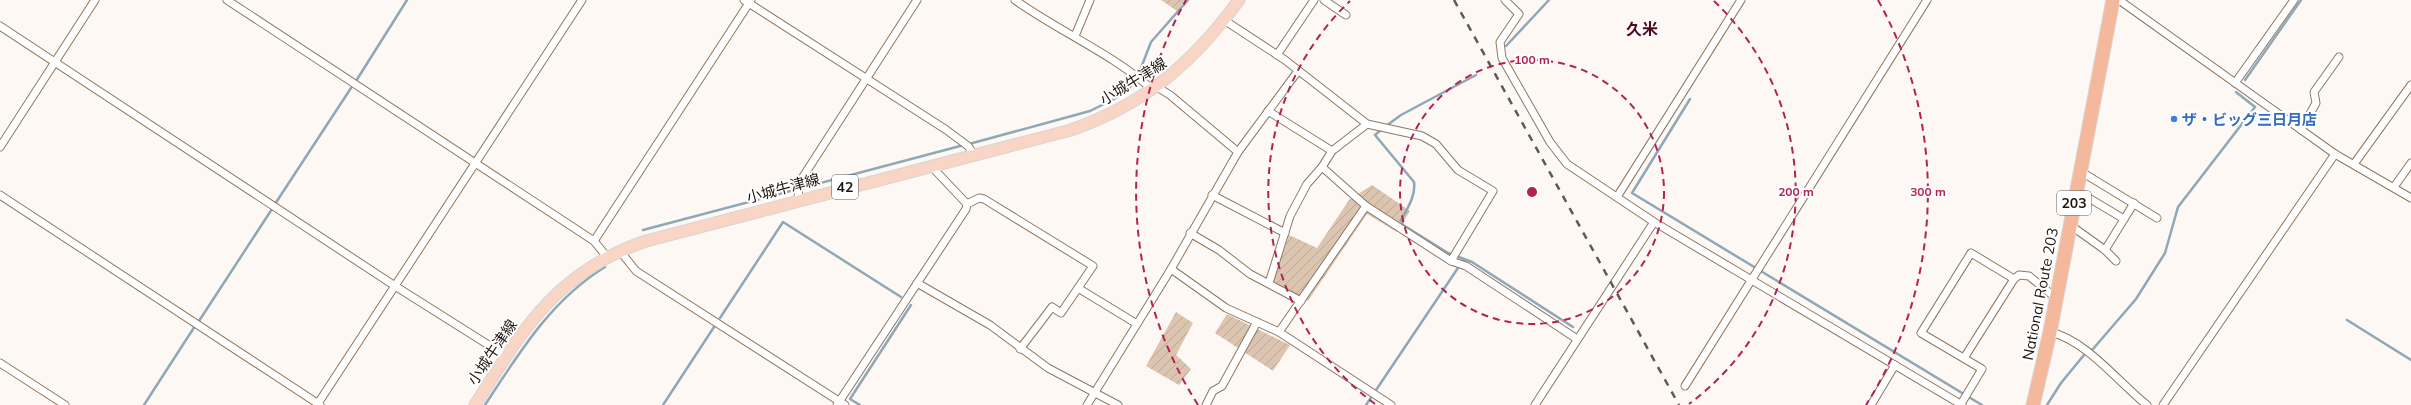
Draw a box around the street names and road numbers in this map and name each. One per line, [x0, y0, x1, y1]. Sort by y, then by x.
street label: 小城牛津線 [1096, 53, 1170, 109]
street label: 小城牛津線 [744, 169, 822, 207]
road number: 42 [832, 175, 858, 199]
road number: 203 [2057, 191, 2091, 215]
street label: National Route 203 [2018, 226, 2062, 362]
street label: 小城牛津線 [463, 316, 521, 388]

